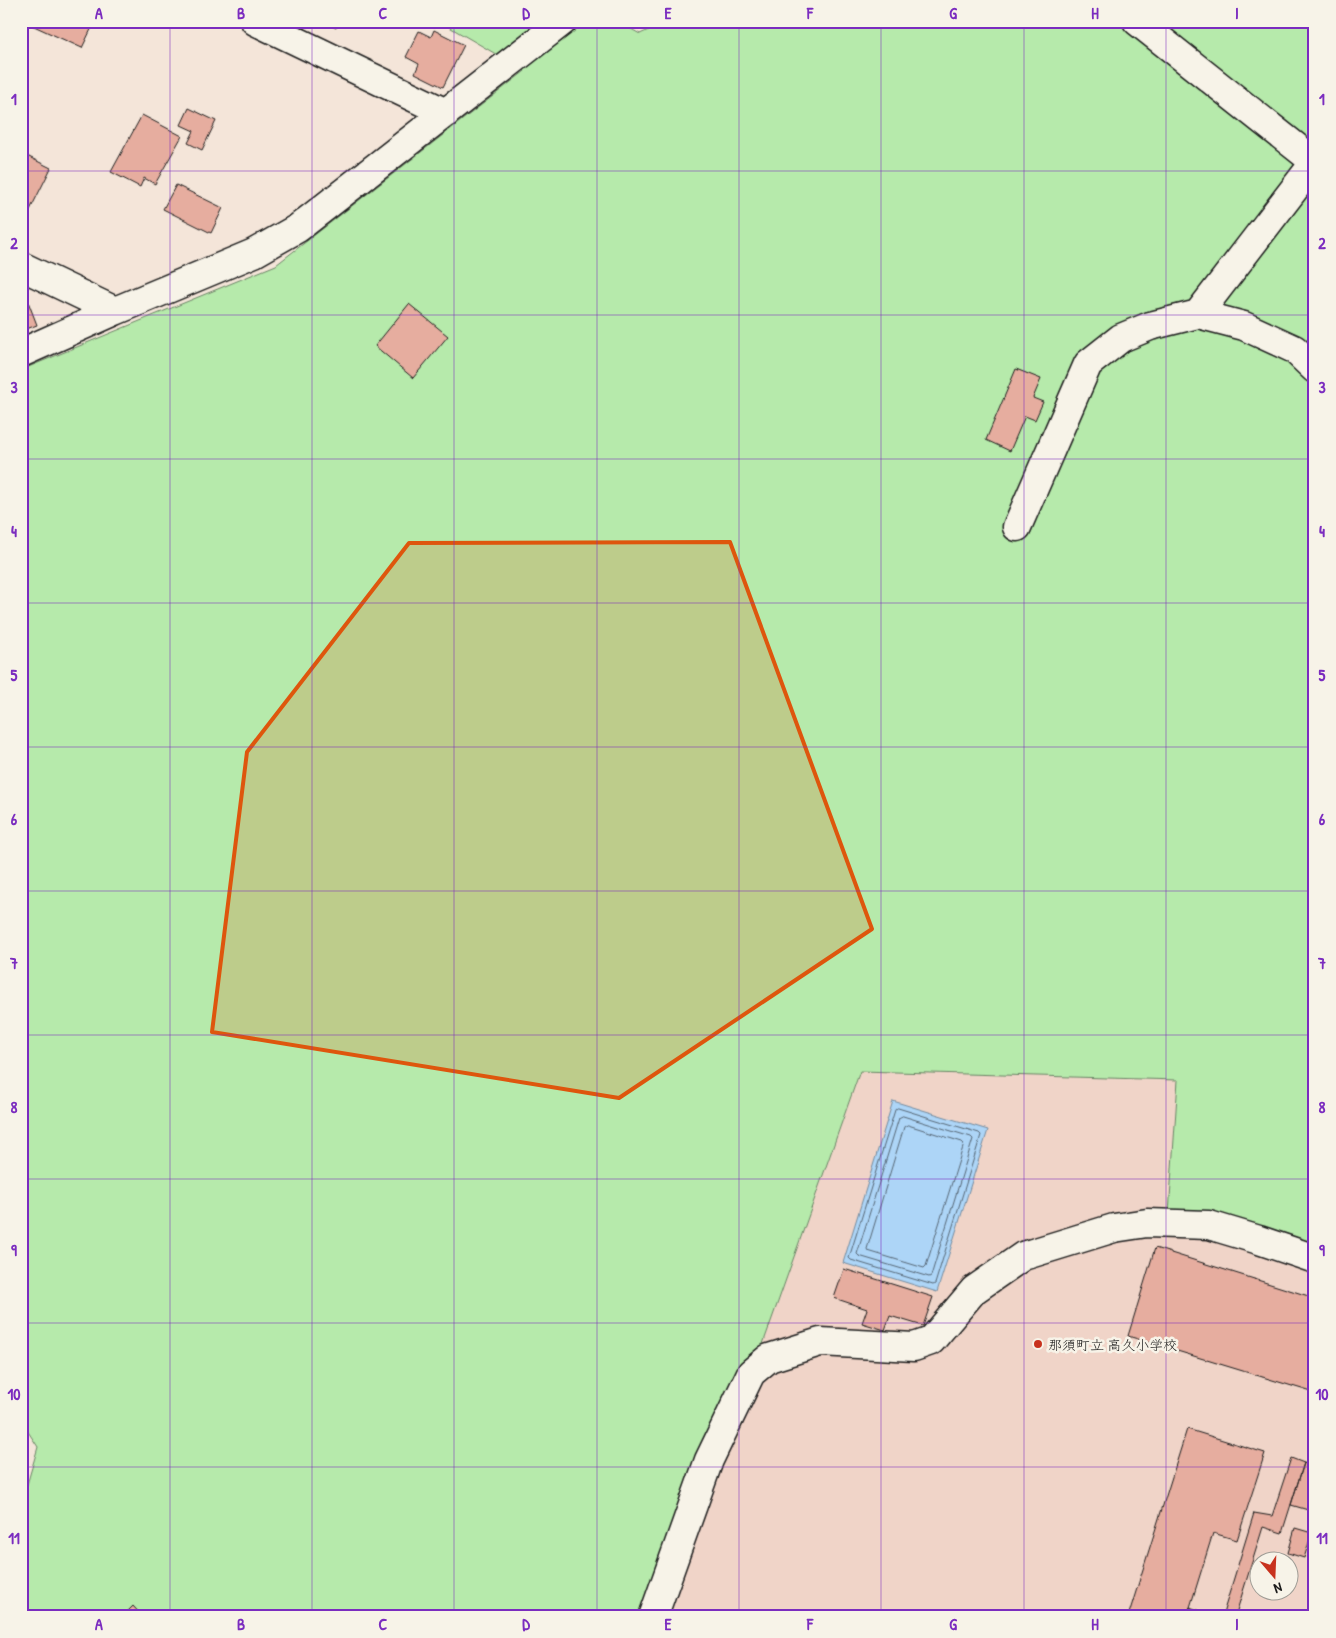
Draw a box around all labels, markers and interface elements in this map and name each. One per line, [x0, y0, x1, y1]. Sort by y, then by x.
text: A [95, 2, 103, 24]
text: B [237, 2, 245, 24]
text: C [379, 2, 388, 24]
text: D [522, 2, 530, 24]
text: E [664, 2, 672, 24]
text: F [806, 2, 814, 24]
text: G [949, 2, 957, 24]
text: H [1091, 2, 1099, 24]
text: I [1235, 2, 1239, 24]
text: 1 [11, 88, 17, 110]
text: 1 [1319, 88, 1325, 110]
text: 2 [10, 232, 18, 254]
text: 2 [1318, 232, 1326, 254]
text: 3 [10, 376, 18, 398]
text: 3 [1318, 376, 1326, 398]
text: 4 [11, 520, 17, 542]
text: 4 [1319, 520, 1325, 542]
text: 5 [11, 664, 18, 686]
text: 5 [1319, 664, 1326, 686]
text: 6 [11, 808, 18, 830]
text: 6 [1319, 808, 1326, 830]
text: 7 [9, 952, 18, 974]
text: 7 [1317, 952, 1326, 974]
text: 8 [11, 1096, 18, 1118]
text: 8 [1319, 1096, 1326, 1118]
text: 9 [11, 1239, 17, 1261]
text: 9 [1319, 1239, 1325, 1261]
place label: 那須町立 高久小学校 [1048, 1335, 1177, 1354]
marker: 那須町立 高久小学校 [1032, 1338, 1044, 1350]
text: 10 [8, 1383, 20, 1405]
text: 10 [1316, 1383, 1328, 1405]
text: 11 [8, 1527, 20, 1549]
text: 11 [1316, 1527, 1328, 1549]
north arrow [1248, 1550, 1298, 1600]
text: N [1271, 1579, 1285, 1599]
text: A [95, 1613, 103, 1635]
text: B [237, 1613, 245, 1635]
text: C [379, 1613, 388, 1635]
text: D [522, 1613, 530, 1635]
text: E [664, 1613, 672, 1635]
text: F [806, 1613, 814, 1635]
text: G [949, 1613, 957, 1635]
text: H [1091, 1613, 1099, 1635]
text: I [1235, 1613, 1239, 1635]

